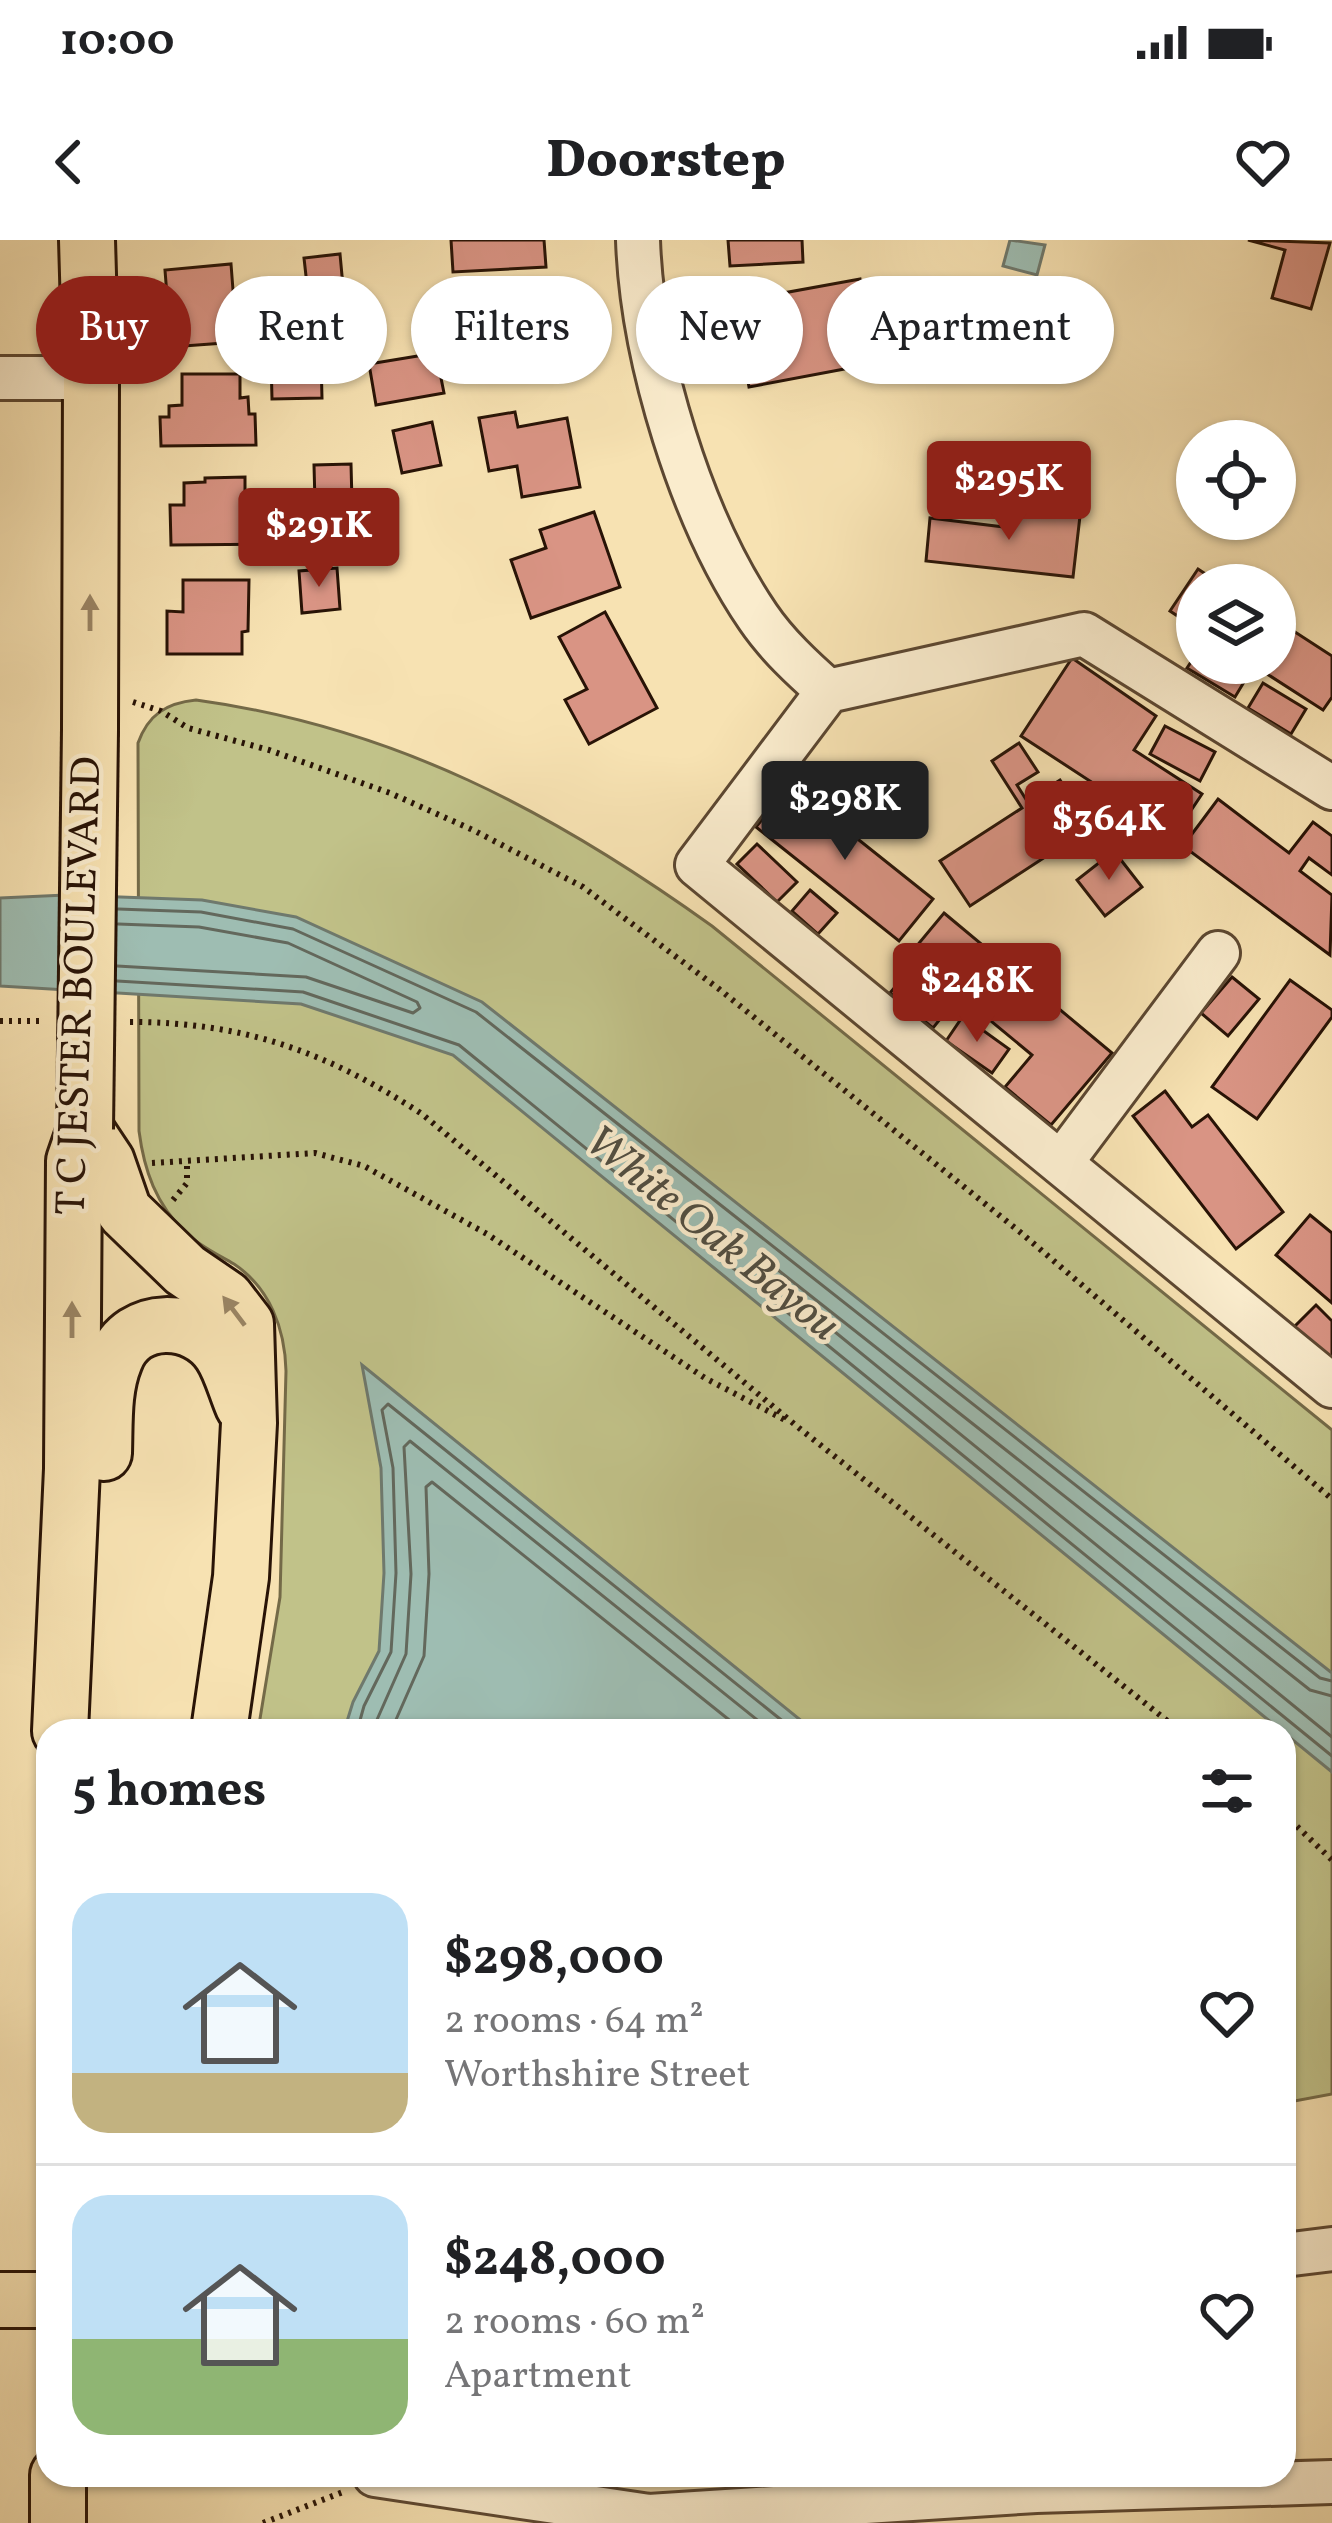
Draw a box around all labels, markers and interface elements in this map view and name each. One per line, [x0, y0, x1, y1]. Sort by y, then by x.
text: 10:00 [60, 11, 174, 74]
text: Doorstep [546, 125, 786, 200]
icon: back [36, 129, 102, 195]
icon: heart [1230, 129, 1296, 195]
chip: Buy [36, 276, 191, 384]
chip: Rent [215, 276, 387, 384]
chip: Filters [411, 276, 612, 384]
chip: New [636, 276, 803, 384]
chip: Apartment [827, 276, 1114, 384]
map controls [1176, 420, 1296, 684]
button: locate [1176, 420, 1296, 540]
pin: $295K [925, 441, 1093, 543]
text: $295K [954, 453, 1064, 507]
pin: $291K [235, 488, 403, 590]
text: $291K [265, 500, 373, 554]
button: layers [1176, 564, 1296, 684]
one-way arrow [80, 593, 100, 631]
street label: T C JESTER BOULEVARD [44, 756, 118, 1216]
pin: $298K [761, 761, 929, 863]
text: $298K [789, 773, 901, 827]
pin: $364K [1025, 781, 1193, 883]
text: $364K [1052, 793, 1166, 847]
pin: $248K [893, 943, 1061, 1045]
text: $248K [920, 955, 1034, 1009]
water label: White Oak Bayou [570, 1112, 852, 1358]
one-way arrow [223, 1296, 247, 1327]
one-way arrow [63, 1300, 82, 1338]
text: 5 homes [72, 1756, 266, 1827]
icon: filters [1194, 1758, 1260, 1824]
text: $298,000 [444, 1924, 664, 1995]
icon: home [168, 1941, 312, 2085]
icon: heart [1194, 1980, 1260, 2046]
text: 2 rooms · 64 m² [444, 1995, 704, 2049]
text: Worthshire Street [444, 2049, 751, 2103]
text: $248,000 [444, 2225, 666, 2296]
icon: home [168, 2243, 312, 2387]
icon: heart [1194, 2282, 1260, 2348]
text: 2 rooms · 60 m² [444, 2296, 705, 2350]
text: Apartment [444, 2350, 632, 2404]

